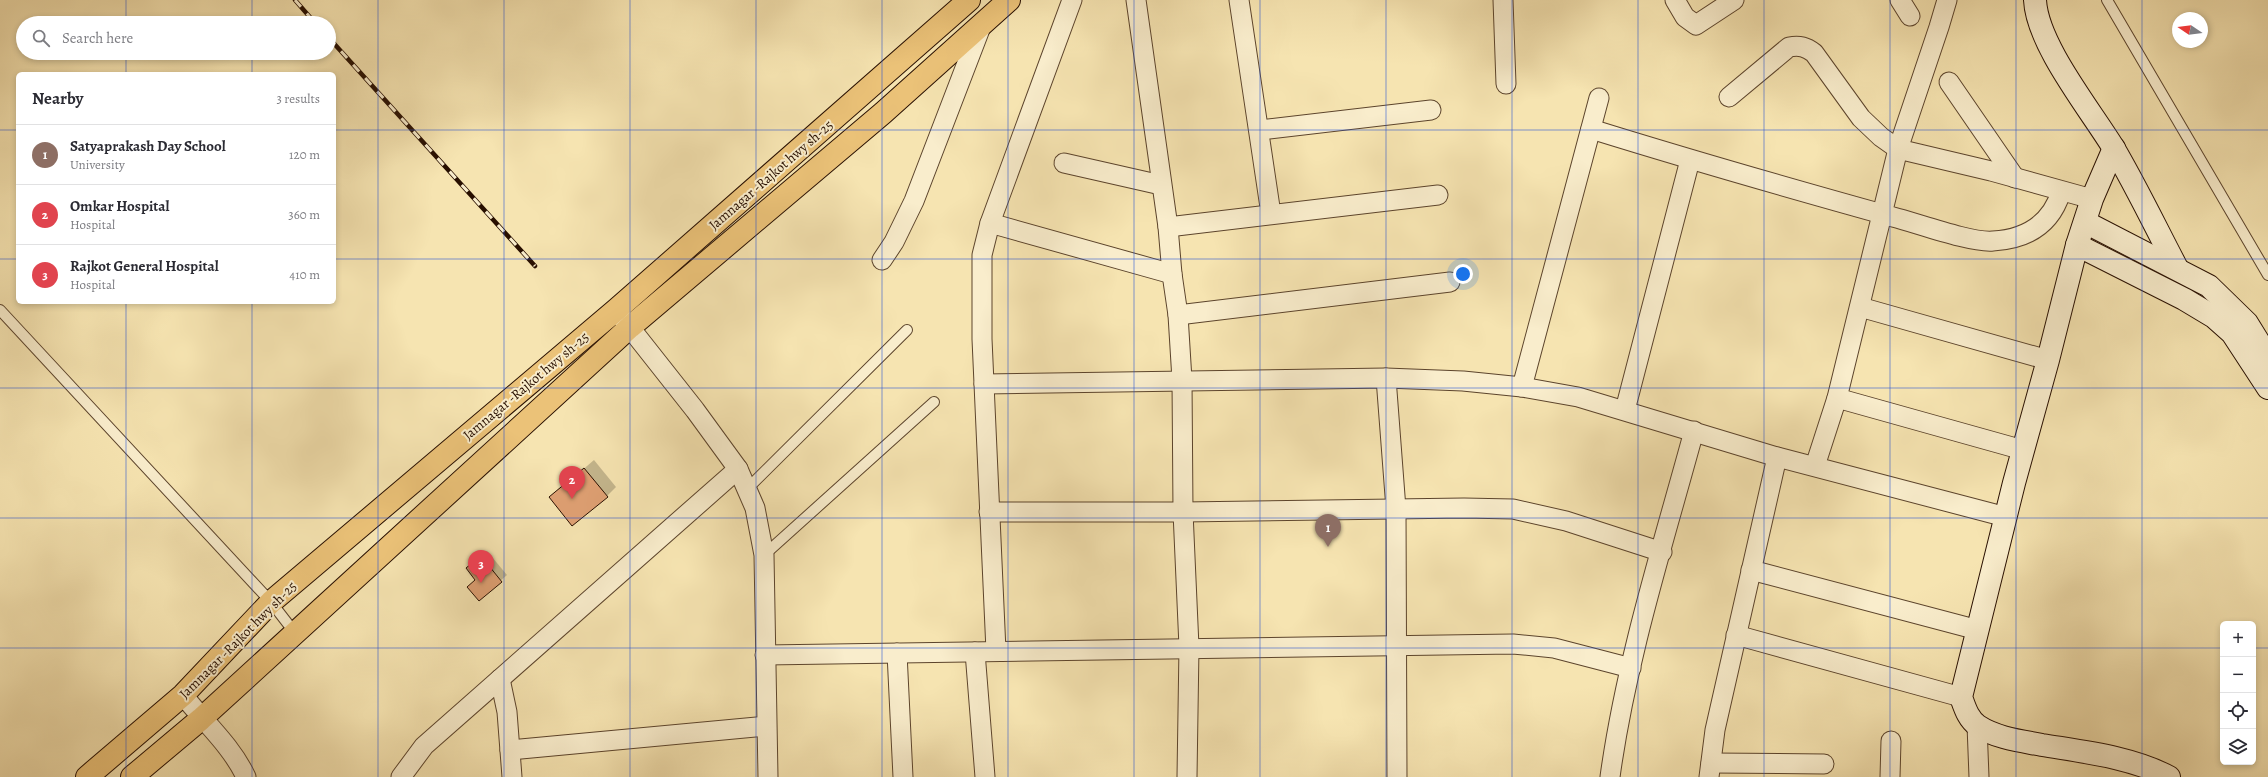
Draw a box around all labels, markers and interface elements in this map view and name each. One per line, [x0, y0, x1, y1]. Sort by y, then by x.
north arrow [2172, 12, 2208, 48]
search box [16, 16, 336, 60]
icon: search [30, 27, 52, 49]
text: Search here [62, 28, 133, 48]
text: Nearby [32, 87, 83, 110]
text: 3 results [276, 90, 320, 107]
street label: Jamnagar -Rajkot hwy sh-25 [705, 116, 837, 234]
text: Satyaprakash Day School [70, 136, 226, 156]
text: 1 [43, 146, 47, 163]
text: 120 m [289, 146, 320, 163]
text: University [70, 156, 125, 173]
text: Omkar Hospital [70, 196, 170, 216]
text: 2 [42, 206, 48, 223]
text: 360 m [288, 206, 320, 223]
text: Hospital [70, 216, 115, 233]
text: Rajkot General Hospital [70, 256, 219, 276]
your location [1453, 264, 1473, 284]
text: 3 [42, 266, 48, 283]
text: 410 m [289, 266, 320, 283]
text: Hospital [70, 276, 115, 293]
street label: Jamnagar -Rajkot hwy sh-25 [459, 328, 593, 444]
pin: 2 [559, 466, 585, 499]
pin: 1 [1315, 514, 1341, 547]
pin: 3 [468, 550, 494, 583]
street label: Jamnagar -Rajkot hwy sh-25 [175, 577, 301, 703]
map controls [2220, 621, 2256, 765]
button: + [2220, 621, 2256, 657]
button: − [2220, 657, 2256, 693]
button: locate [2220, 693, 2256, 729]
button: layers [2220, 729, 2256, 765]

